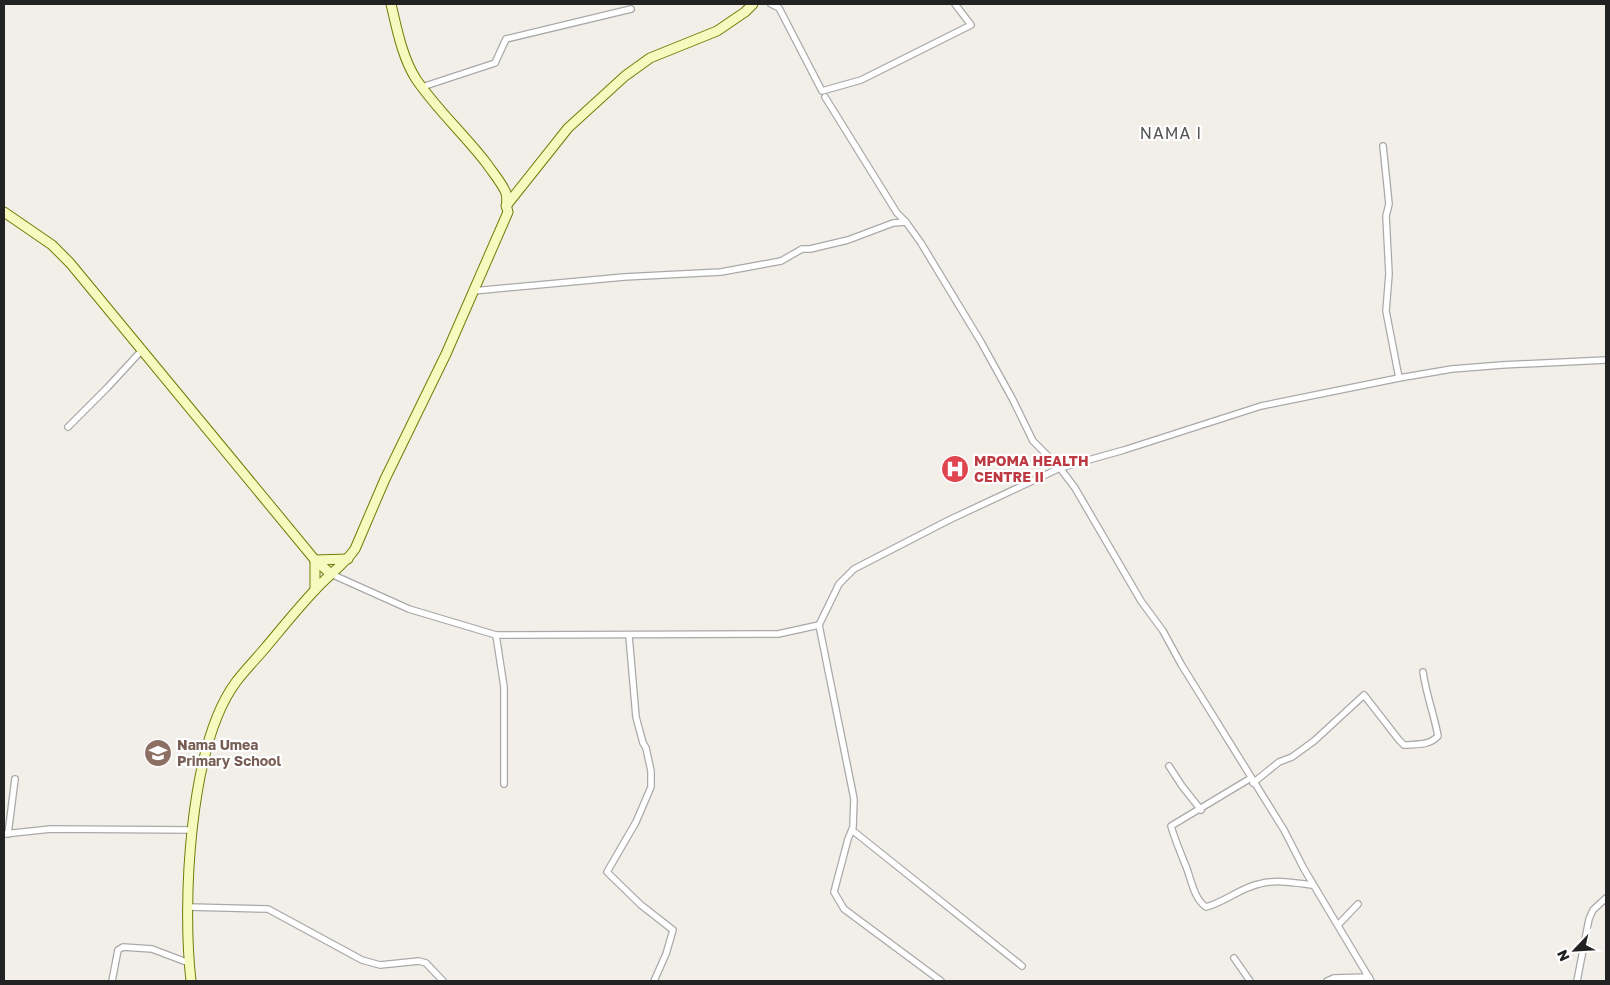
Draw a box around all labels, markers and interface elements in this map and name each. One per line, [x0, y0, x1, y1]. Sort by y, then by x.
district label: NAMA I [1140, 123, 1202, 143]
place label: MPOMA HEALTH CENTRE II [974, 452, 1089, 485]
hospital icon: MPOMA HEALTH CENTRE II [940, 454, 970, 484]
place label: Nama Umea Primary School [177, 736, 281, 769]
school or university icon: Nama Umea Primary School [143, 738, 173, 768]
north arrow [1550, 925, 1600, 975]
text: N [1553, 947, 1573, 964]

